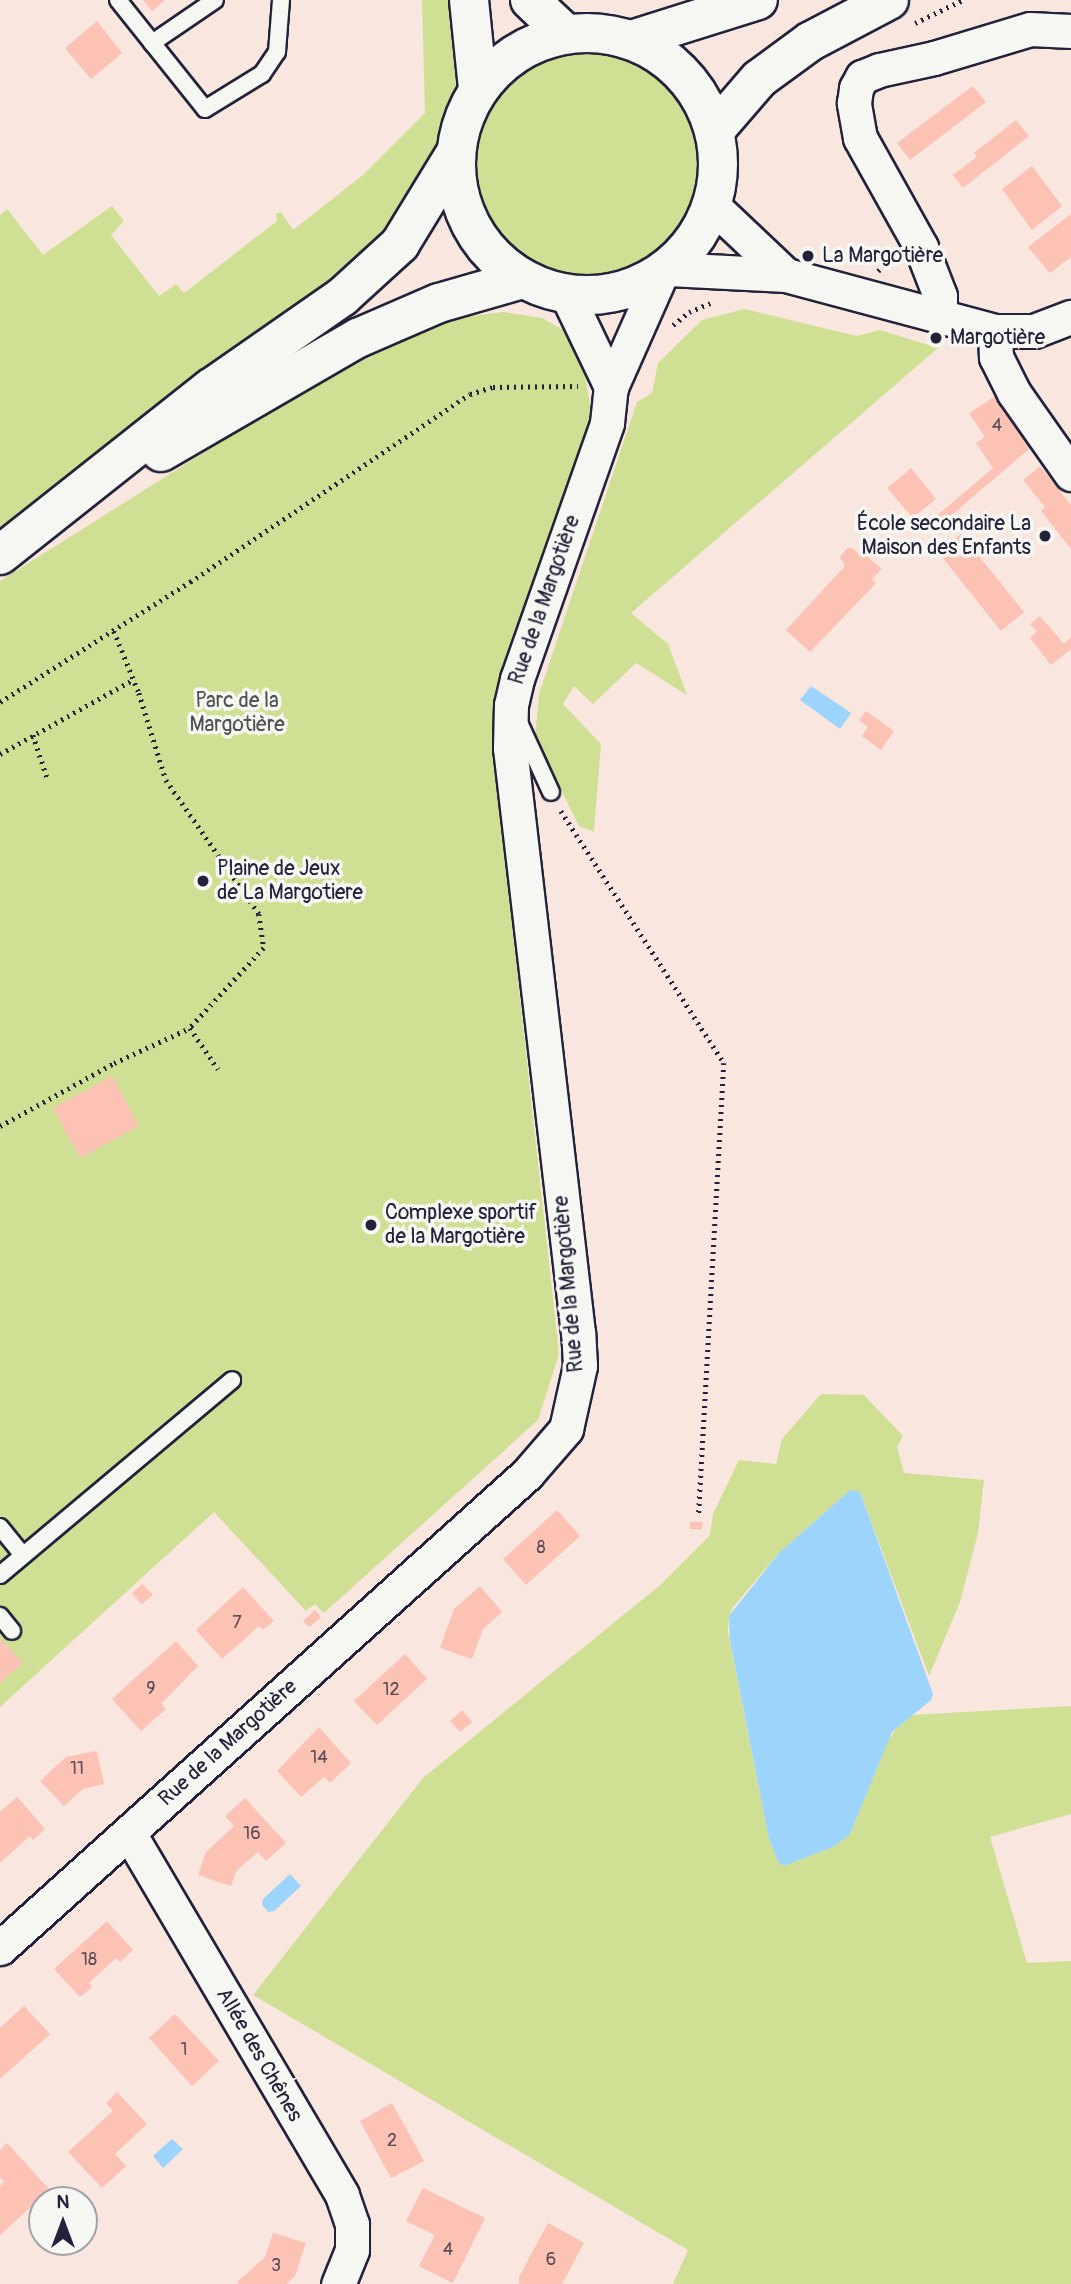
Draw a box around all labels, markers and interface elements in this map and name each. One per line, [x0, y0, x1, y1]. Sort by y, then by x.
place label: La Margotière [822, 243, 943, 269]
marker: La Margotière [800, 248, 816, 264]
place label: Margotière [950, 325, 1045, 351]
marker: Margotière [928, 330, 944, 346]
house number: 4 [992, 415, 1002, 437]
place label: École secondaire La Maison des Enfants [857, 511, 1031, 561]
street label: Rue de la Margotière [504, 512, 586, 688]
marker: École secondaire La Maison des Enfants [1037, 528, 1053, 544]
park label: Parc de la Margotière [189, 688, 285, 738]
place label: Plaine de Jeux de La Margotiere [217, 856, 363, 906]
marker: Plaine de Jeux de La Margotiere [195, 873, 211, 889]
street label: Rue de la Margotière [549, 1195, 589, 1373]
place label: Complexe sportif de la Margotière [385, 1200, 537, 1250]
marker: Complexe sportif de la Margotière [363, 1217, 379, 1233]
house number: 8 [536, 1537, 546, 1559]
house number: 7 [232, 1612, 242, 1634]
street label: Rue de la Margotière [154, 1674, 302, 1812]
house number: 9 [146, 1678, 156, 1700]
house number: 12 [382, 1679, 400, 1701]
house number: 14 [310, 1747, 328, 1769]
house number: 11 [70, 1758, 84, 1780]
house number: 16 [243, 1823, 261, 1845]
house number: 18 [81, 1949, 97, 1971]
street label: Allée des Chênes [211, 1984, 307, 2126]
house number: 1 [180, 2039, 188, 2061]
house number: 2 [387, 2130, 397, 2152]
north arrow [28, 2186, 98, 2256]
text: N [57, 2190, 69, 2214]
house number: 4 [443, 2239, 453, 2261]
house number: 6 [546, 2249, 556, 2271]
house number: 3 [271, 2255, 281, 2277]

